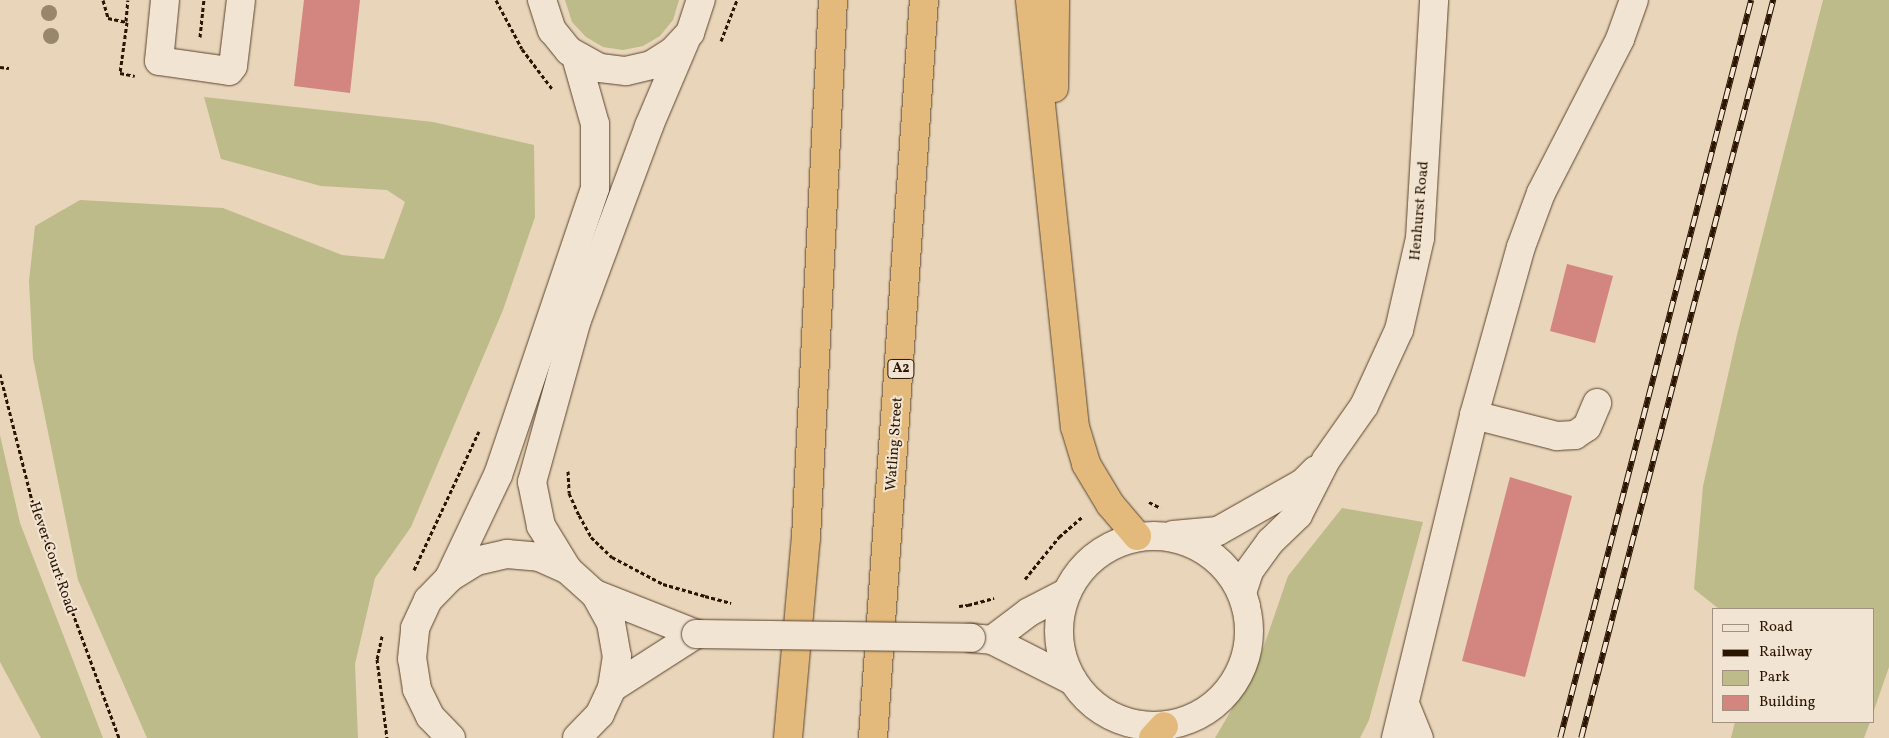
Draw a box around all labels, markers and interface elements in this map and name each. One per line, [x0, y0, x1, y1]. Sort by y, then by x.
street label: Henhurst Road [1407, 161, 1433, 261]
road number: A2 [887, 358, 915, 380]
street label: Watling Street [883, 396, 907, 492]
street label: Hever Court Road [24, 500, 80, 616]
legend [1712, 608, 1874, 723]
text: Road [1759, 617, 1793, 638]
text: Railway [1759, 642, 1812, 663]
text: Park [1759, 667, 1790, 688]
text: Building [1759, 692, 1815, 713]

